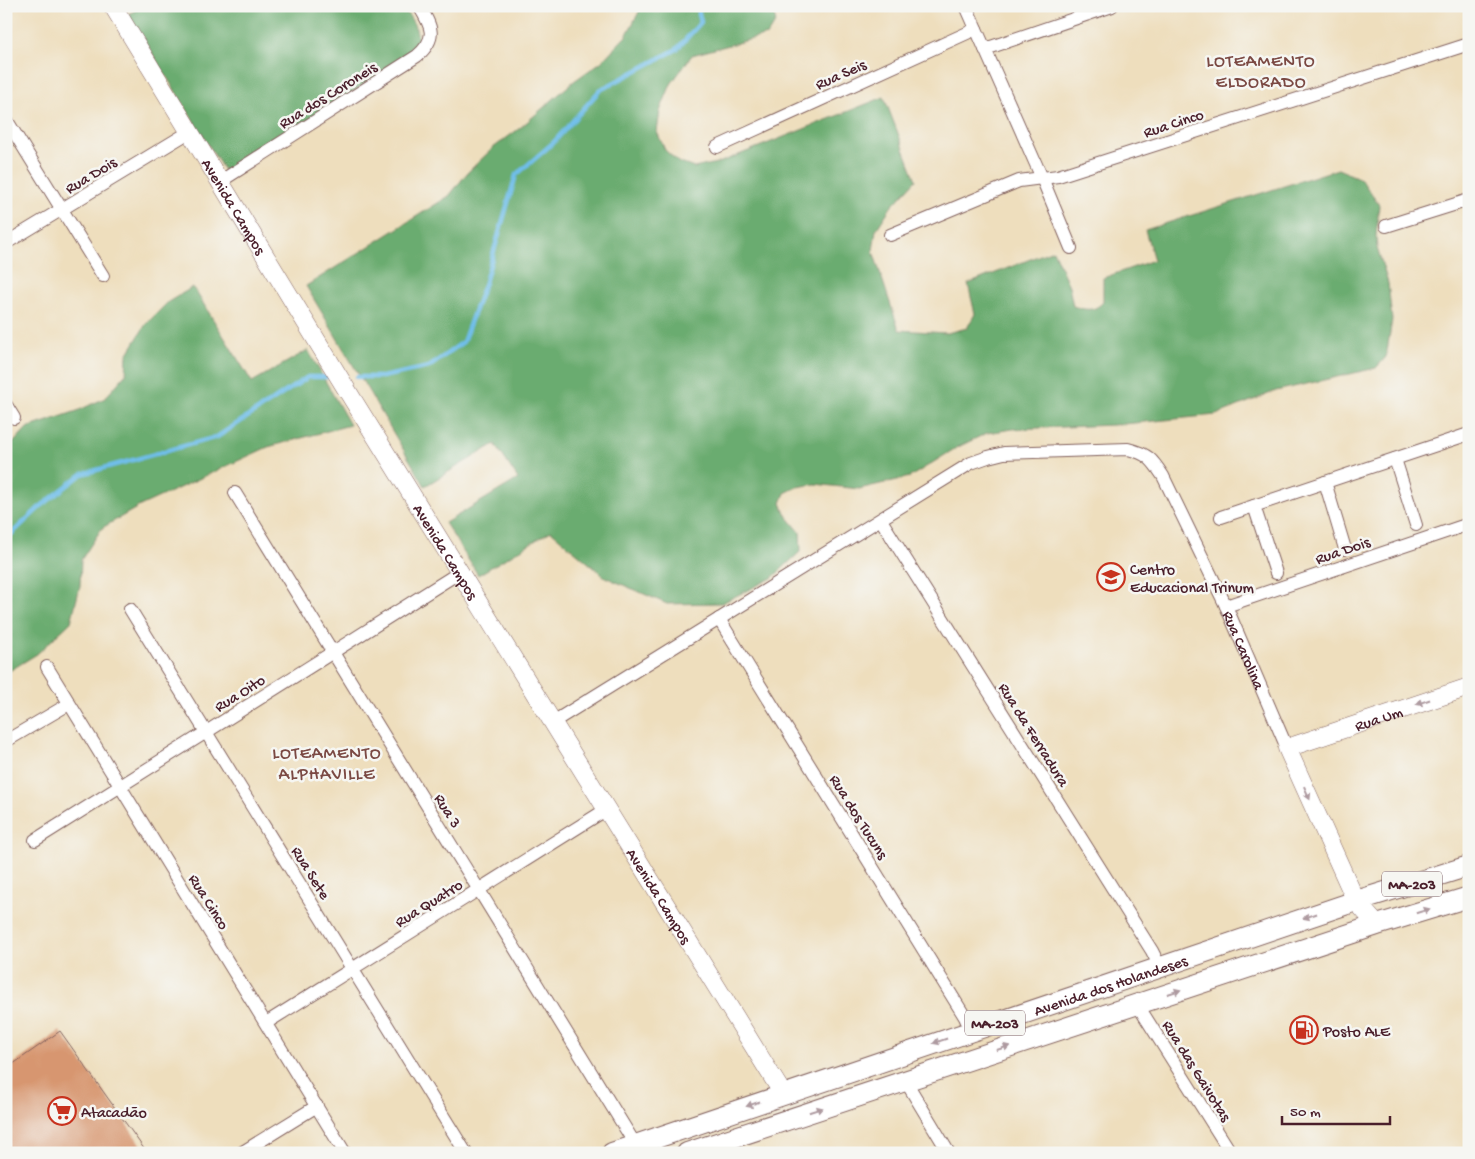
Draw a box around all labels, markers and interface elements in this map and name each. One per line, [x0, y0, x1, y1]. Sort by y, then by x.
district label: LOTEAMENTO ELDORADO [1206, 52, 1316, 94]
street label: Rua Seis [813, 56, 871, 96]
street label: Rua dos Coroneis [276, 59, 382, 135]
street label: Rua Cinco [1142, 107, 1207, 144]
street label: Rua Dois [63, 154, 122, 200]
street label: Avenida Campos [195, 156, 269, 260]
street label: Avenida Campos [407, 502, 481, 605]
street label: Rua Dois [1313, 534, 1374, 571]
school or university icon: Centro Educacional Trinum [1096, 562, 1126, 592]
place label: Centro Educacional Trinum [1130, 562, 1255, 599]
street label: Rua Carolina [1216, 609, 1267, 694]
street label: Rua Oito [212, 672, 270, 718]
street label: Rua da Ferradura [993, 680, 1072, 792]
one-way arrow [1415, 699, 1430, 707]
street label: Rua Um [1353, 704, 1406, 738]
district label: LOTEAMENTO ALPHAVILLE [272, 744, 382, 786]
street label: Rua dos Tucuns [824, 772, 891, 865]
one-way arrow [1304, 786, 1312, 800]
street label: Rua 3 [428, 791, 464, 833]
street label: Rua Sete [285, 844, 333, 905]
street label: Avenida Campos [620, 846, 694, 949]
street label: Rua Cinco [183, 872, 232, 934]
road number: MA-203 [1382, 872, 1442, 896]
street label: Rua Quatro [393, 877, 467, 933]
one-way arrow [1416, 906, 1431, 914]
one-way arrow [1302, 913, 1317, 921]
street label: Avenida dos Holandeses [1032, 952, 1191, 1022]
one-way arrow [1167, 987, 1182, 995]
road number: MA-203 [965, 1010, 1025, 1036]
fuel station icon: Posto ALE [1289, 1015, 1319, 1045]
street label: Rua das Gaivotas [1156, 1018, 1234, 1127]
place label: Posto ALE [1322, 1024, 1391, 1043]
one-way arrow [933, 1038, 948, 1045]
one-way arrow [996, 1044, 1011, 1051]
scale bar [1282, 1094, 1390, 1126]
supermarket icon: Atacadão [47, 1096, 77, 1126]
one-way arrow [745, 1101, 760, 1109]
text: 50 m [1290, 1104, 1321, 1122]
place label: Atacadão [81, 1105, 147, 1124]
one-way arrow [809, 1106, 824, 1114]

